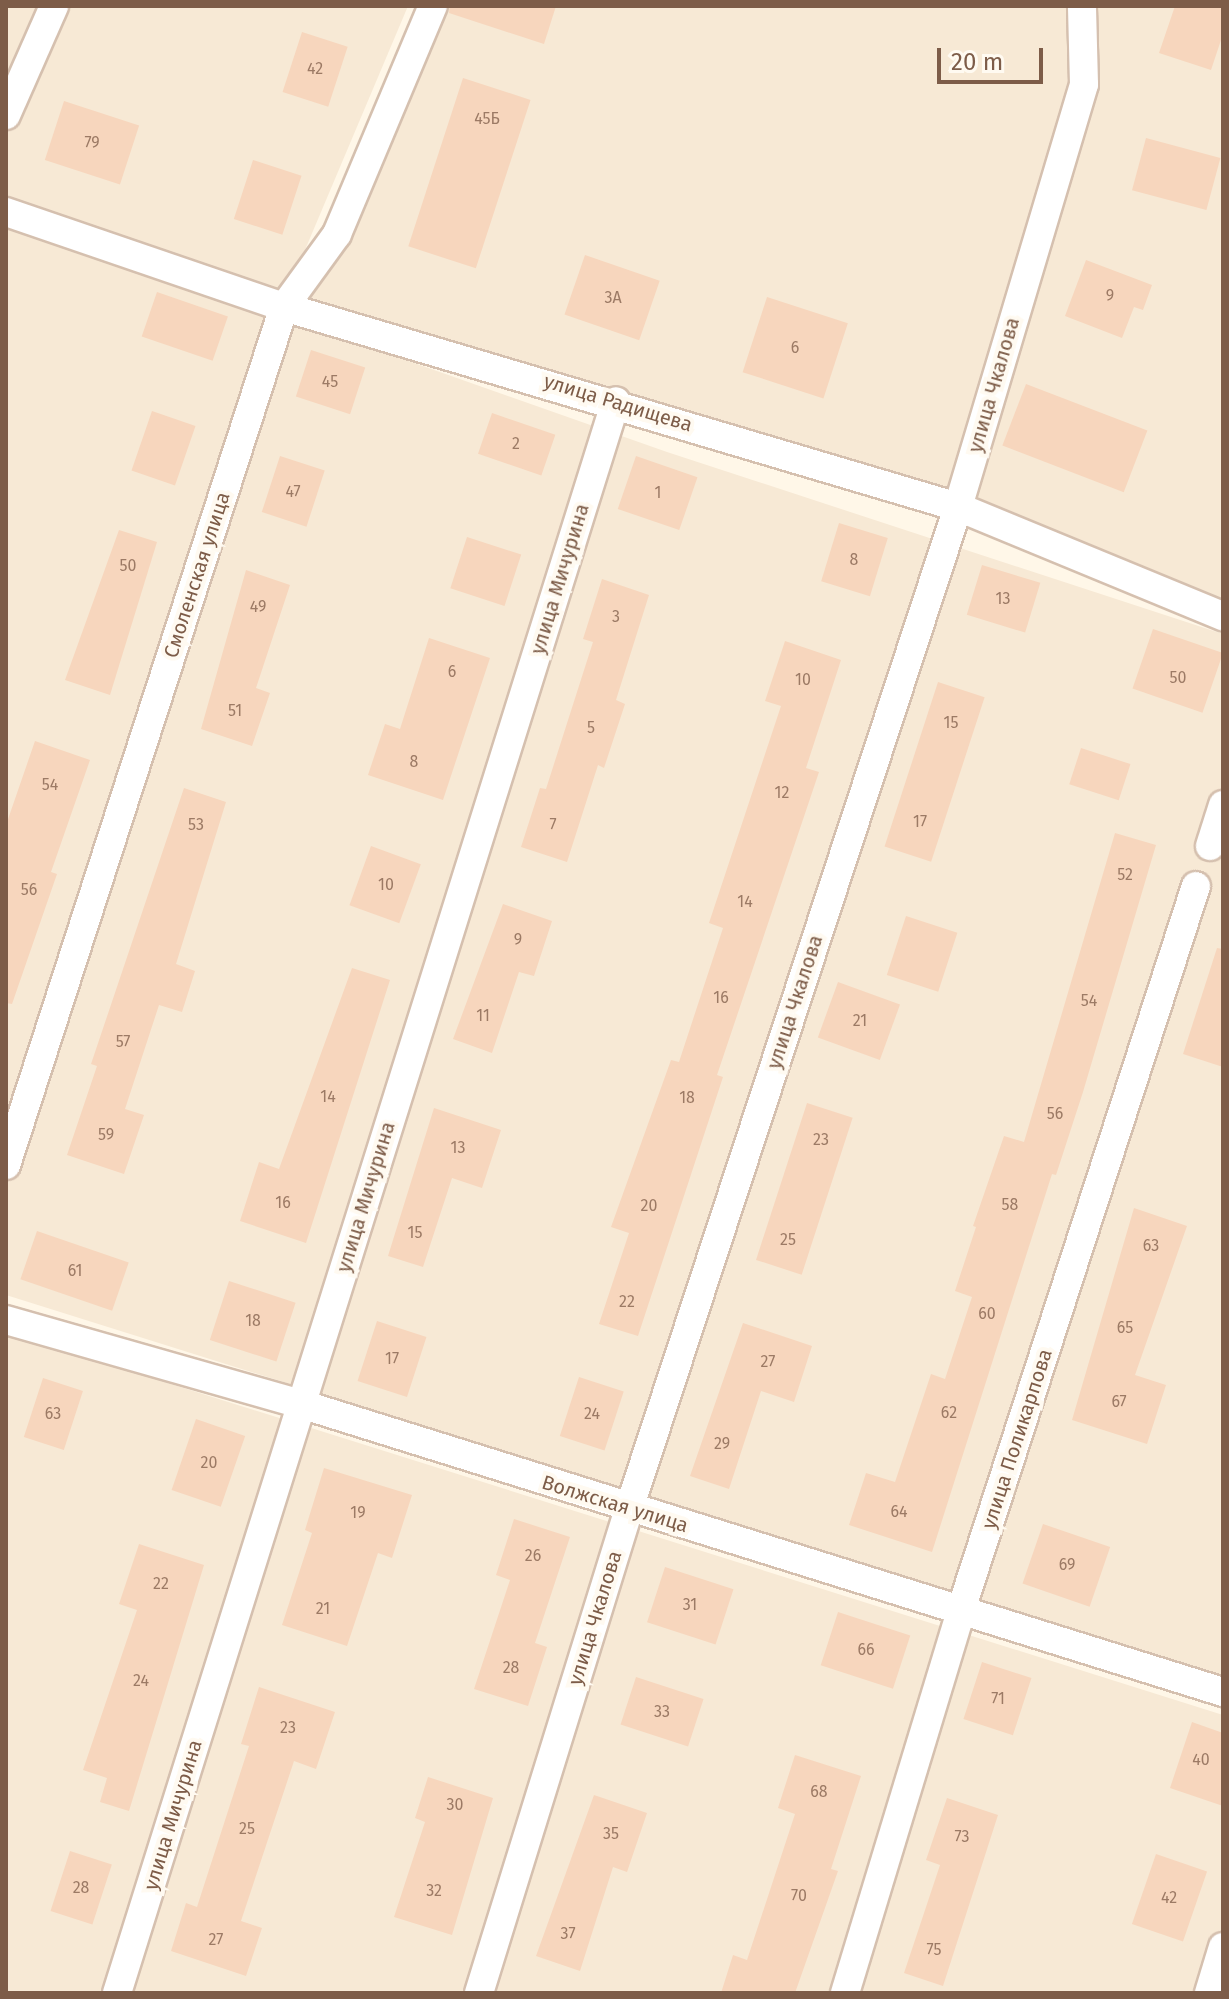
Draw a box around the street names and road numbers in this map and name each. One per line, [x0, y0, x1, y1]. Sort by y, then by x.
street label: улица Чкалова [963, 315, 1025, 455]
street label: улица Радищева [541, 369, 695, 437]
street label: Смоленская улица [159, 489, 235, 661]
street label: улица Мичурина [526, 501, 594, 657]
street label: улица Чкалова [762, 932, 828, 1072]
street label: улица Мичурина [332, 1119, 400, 1275]
street label: улица Поликарпова [977, 1346, 1057, 1532]
street label: Волжская улица [539, 1470, 691, 1538]
street label: улица Чкалова [563, 1548, 627, 1688]
street label: улица Мичурина [139, 1737, 207, 1893]

